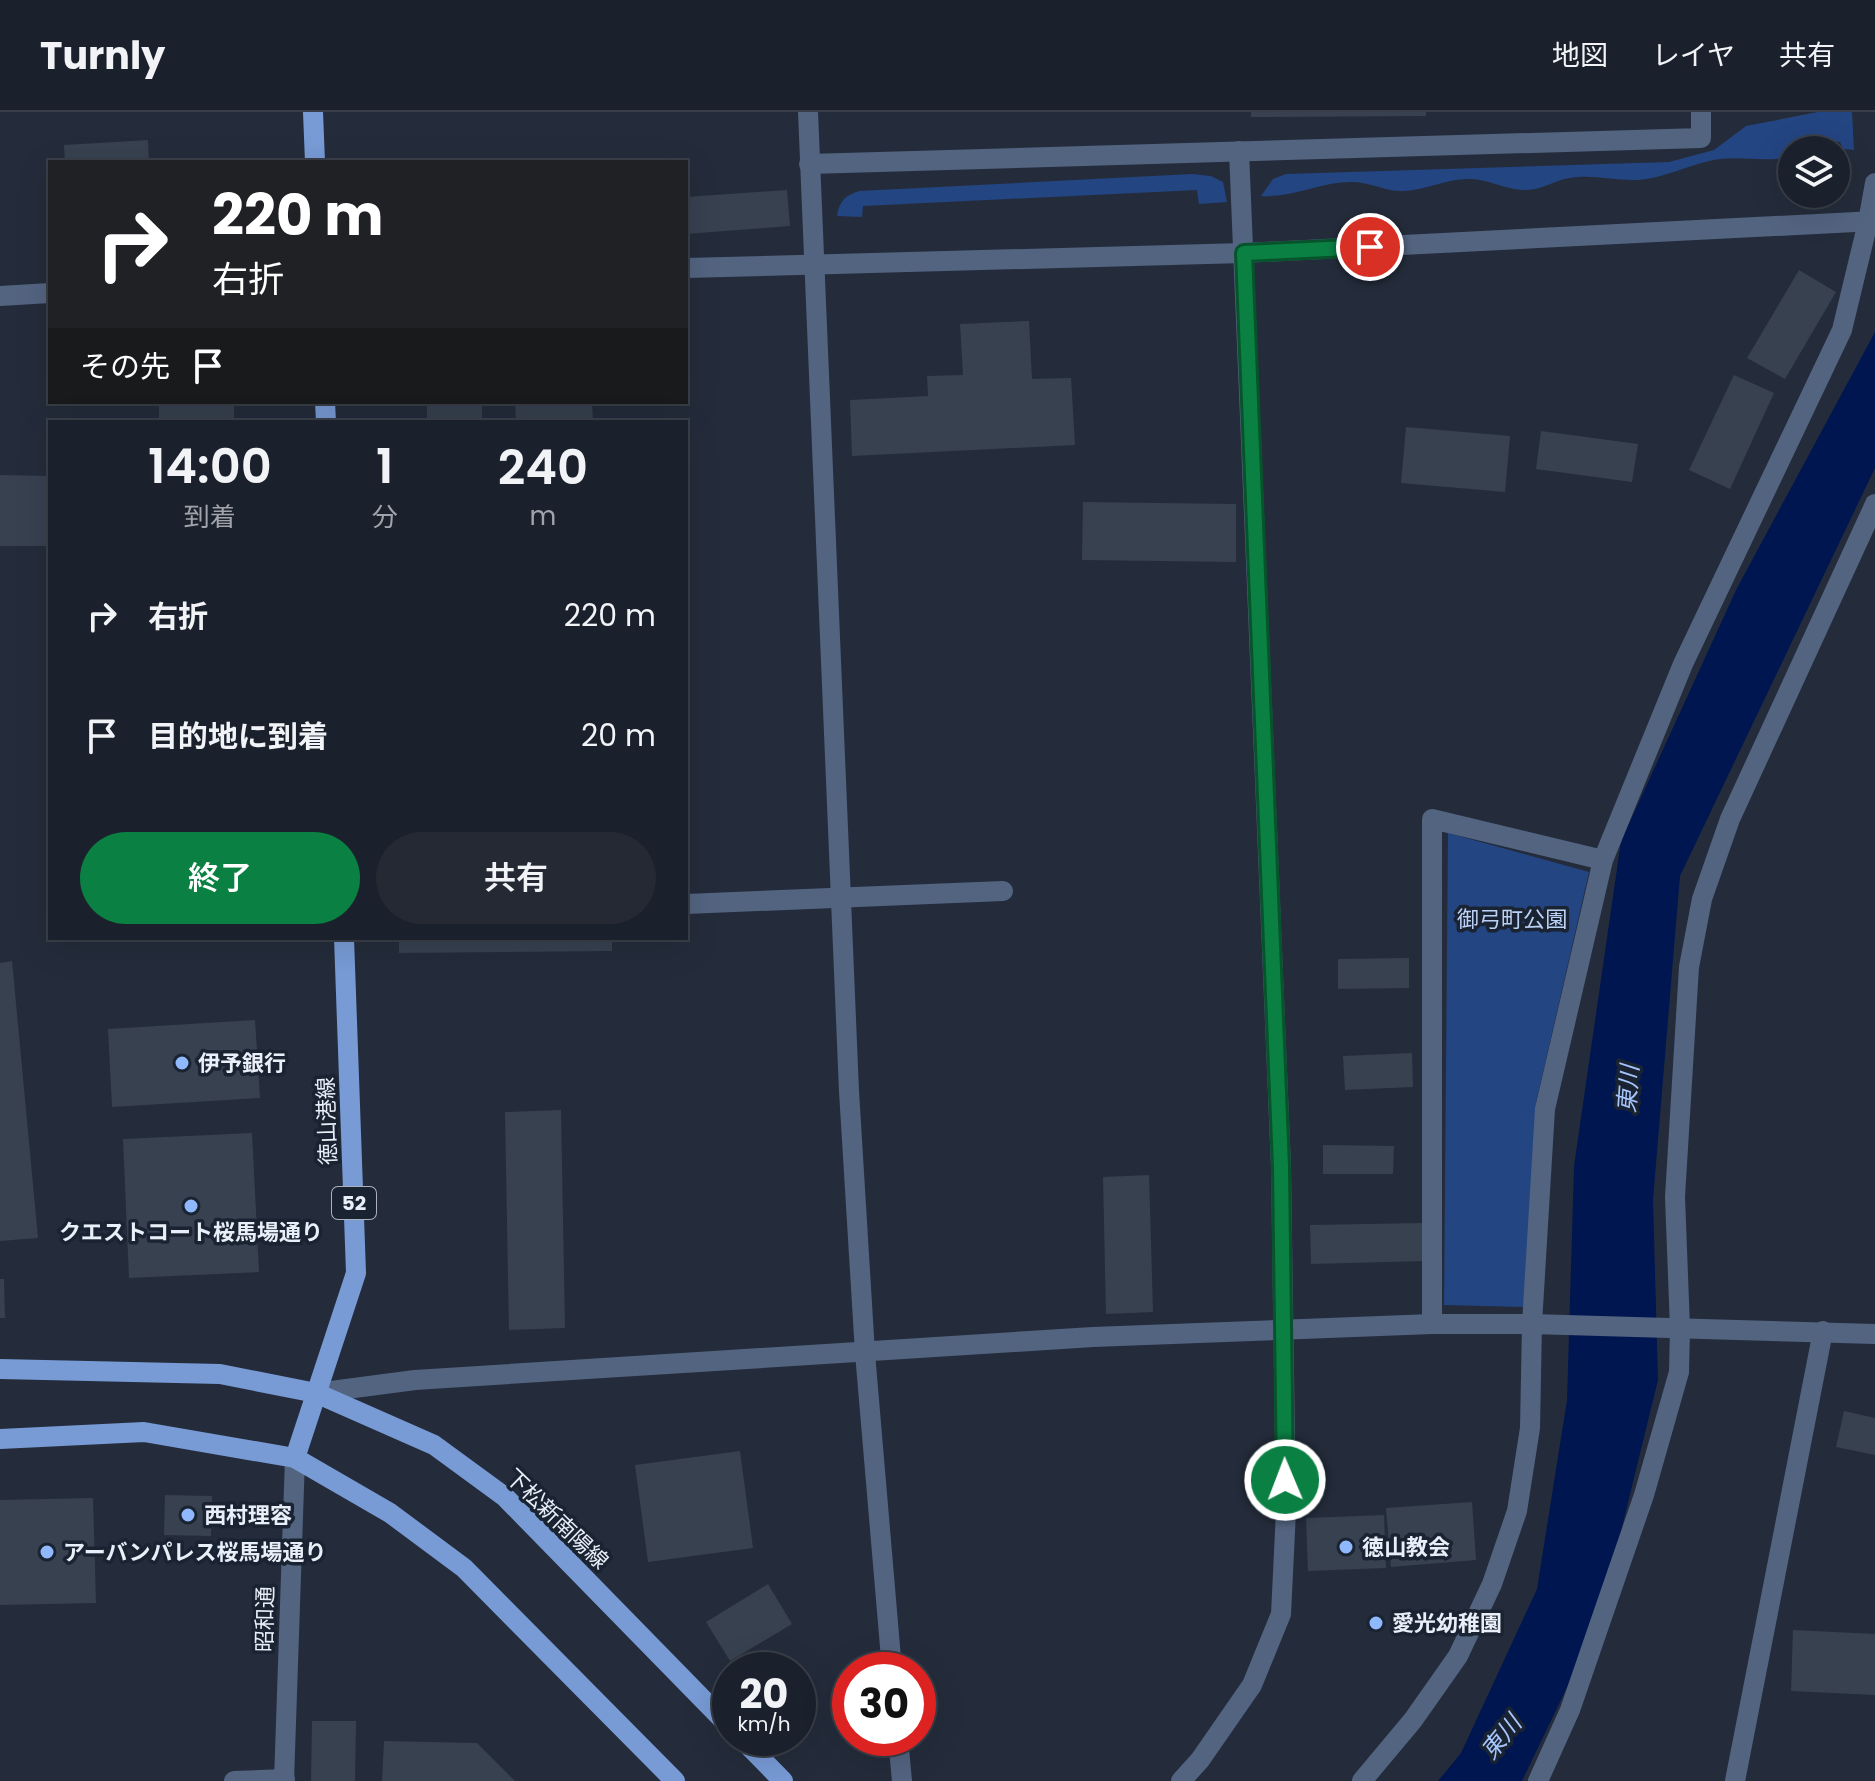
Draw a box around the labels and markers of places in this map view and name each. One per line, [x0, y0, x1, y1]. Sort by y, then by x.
pin [1336, 213, 1404, 281]
place label: 伊予銀行 [198, 1048, 286, 1079]
marker: 伊予銀行 [173, 1054, 191, 1072]
marker: クエストコート桜馬場通り [182, 1197, 200, 1215]
place label: クエストコート桜馬場通り [59, 1217, 323, 1248]
place label: 西村理容 [204, 1500, 292, 1531]
marker: 西村理容 [179, 1506, 197, 1524]
place label: 徳山教会 [1362, 1532, 1450, 1563]
place label: アーバンパレス桜馬場通り [63, 1537, 327, 1568]
marker: 徳山教会 [1337, 1538, 1355, 1556]
marker: アーバンパレス桜馬場通り [38, 1543, 56, 1561]
place label: 愛光幼稚園 [1392, 1608, 1502, 1639]
marker: 愛光幼稚園 [1367, 1614, 1385, 1632]

